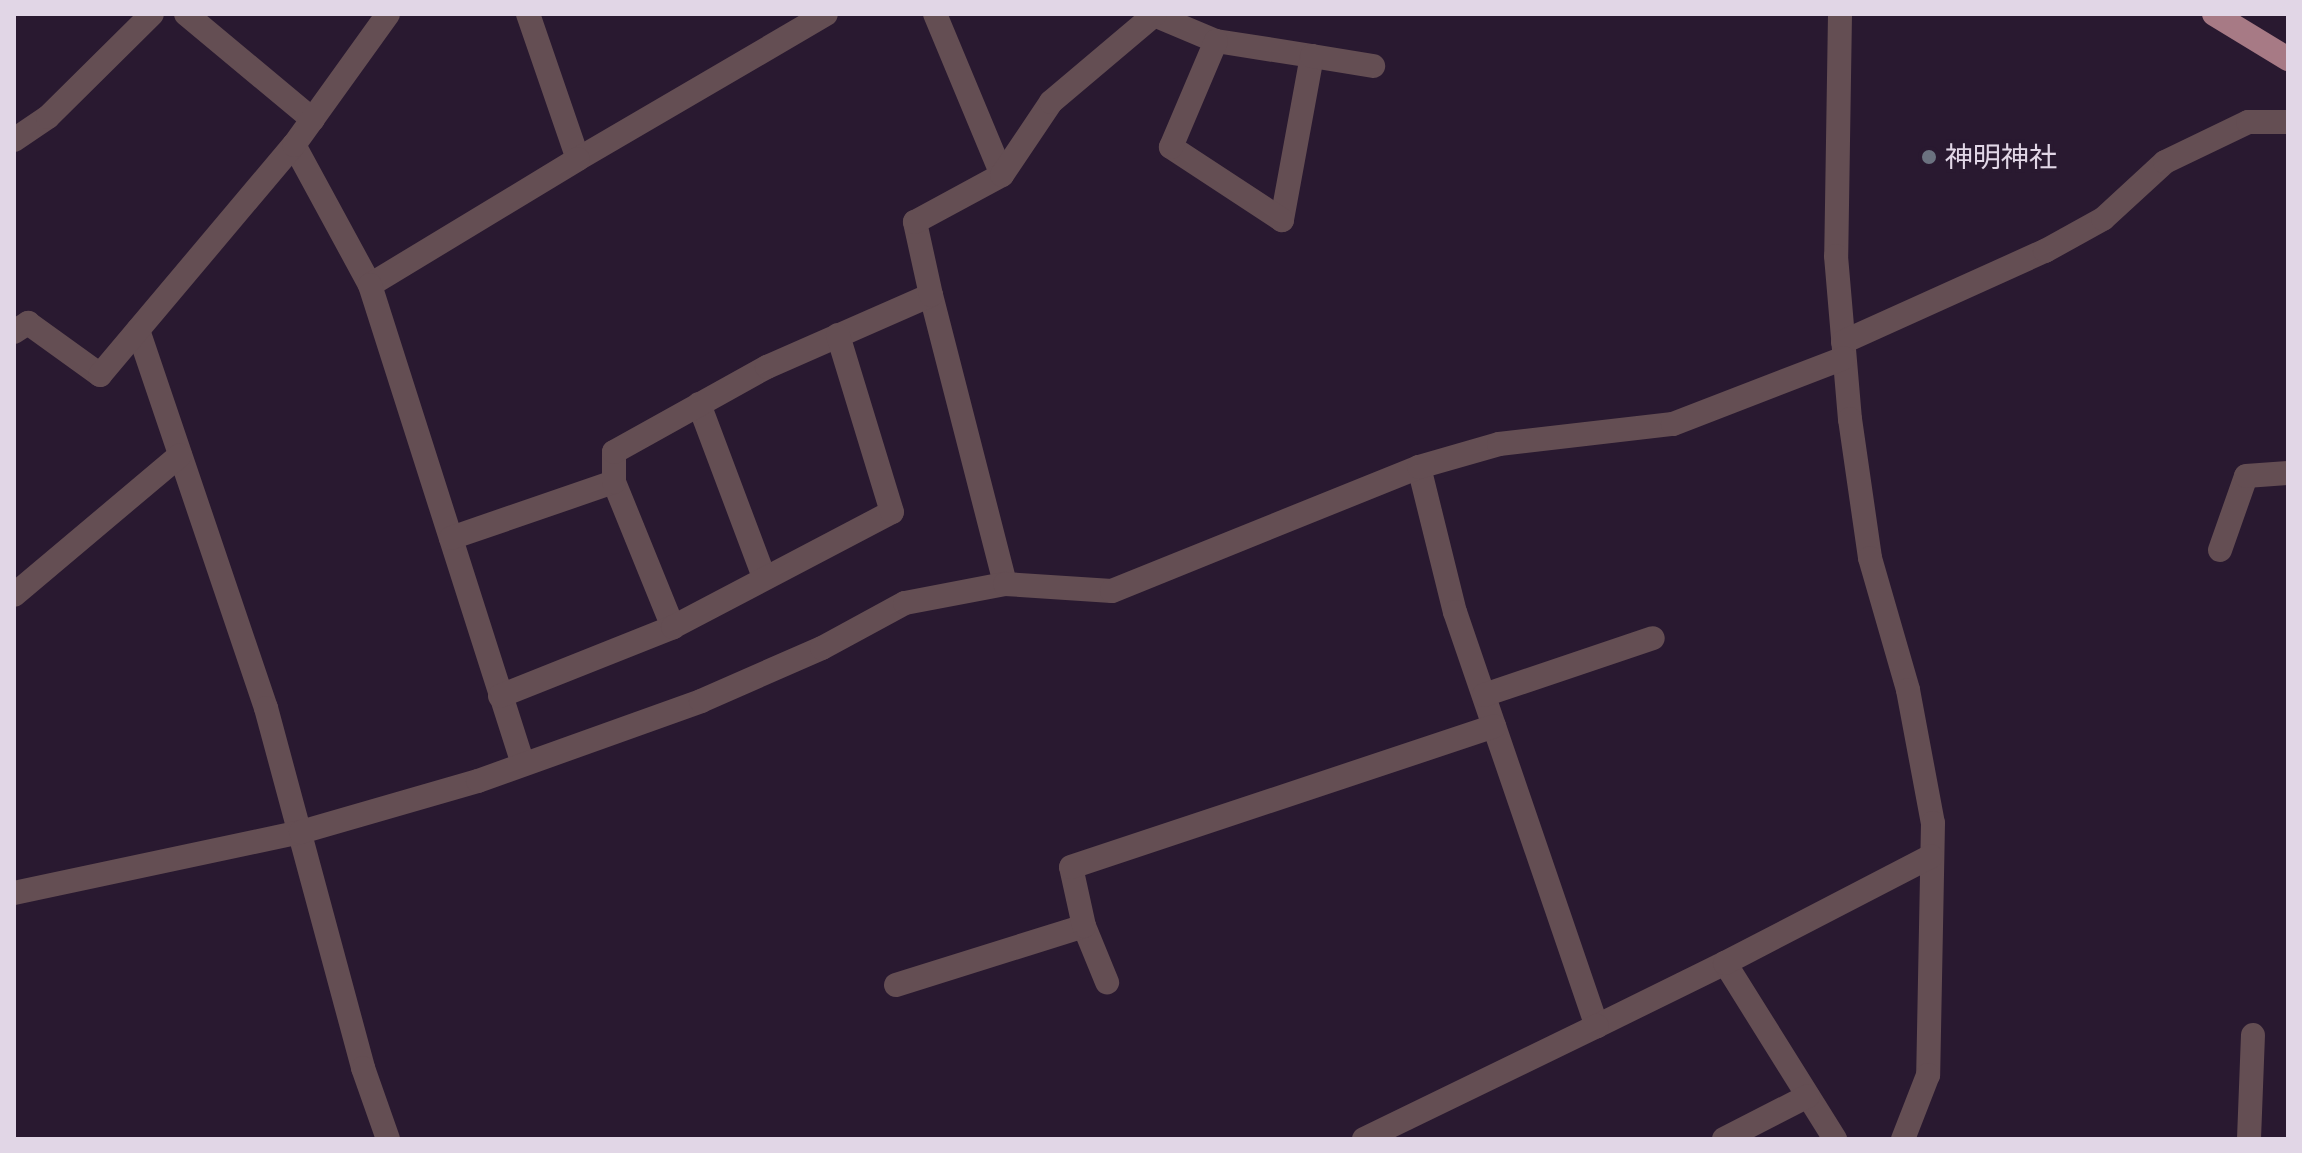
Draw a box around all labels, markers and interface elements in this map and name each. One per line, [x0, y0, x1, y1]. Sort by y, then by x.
place label: 神明神社 [1945, 140, 2057, 174]
marker: 神明神社 [1920, 148, 1938, 166]

